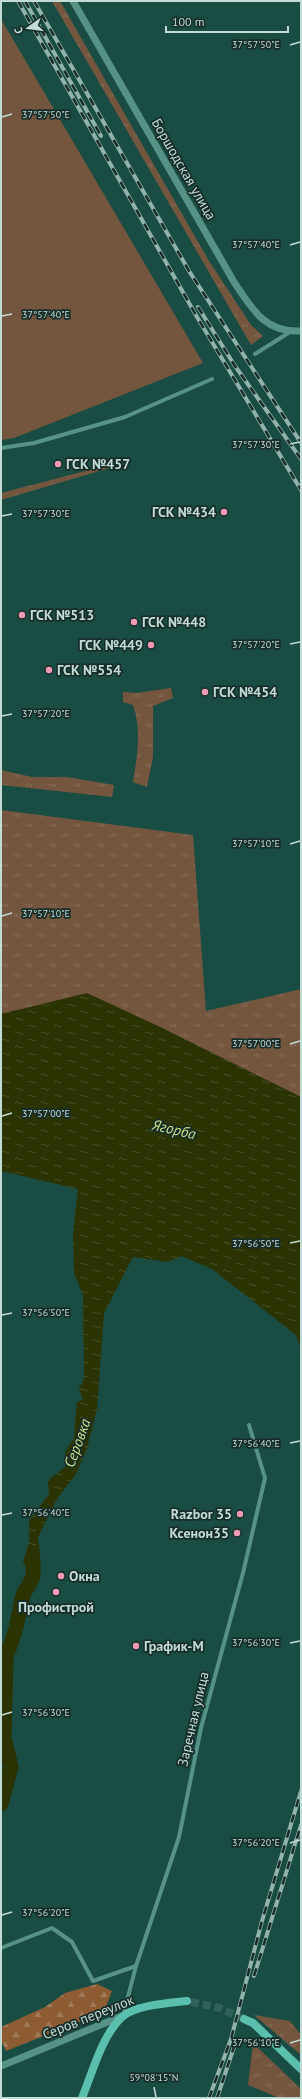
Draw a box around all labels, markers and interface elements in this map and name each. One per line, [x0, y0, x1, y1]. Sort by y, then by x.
north arrow [8, 8, 48, 48]
scale bar [166, 8, 288, 34]
text: 100 m [172, 14, 205, 29]
text: С [11, 26, 26, 35]
text: 37°57'50"E [232, 38, 280, 51]
text: 37°57'50"E [22, 108, 70, 121]
street label: Боршодская улица [148, 115, 220, 223]
text: 37°57'40"E [232, 238, 280, 251]
text: 37°57'40"E [22, 308, 70, 321]
text: 37°57'30"E [232, 438, 280, 451]
place label: ГСК №457 [66, 455, 130, 473]
marker: ГСК №457 [53, 459, 63, 469]
place label: ГСК №434 [152, 503, 216, 521]
text: 37°57'30"E [22, 507, 70, 520]
marker: ГСК №434 [219, 507, 229, 517]
place label: ГСК №513 [30, 606, 94, 624]
marker: ГСК №513 [17, 610, 27, 620]
place label: ГСК №448 [142, 613, 206, 631]
marker: ГСК №448 [129, 617, 139, 627]
place label: ГСК №449 [79, 636, 143, 654]
text: 37°57'20"E [232, 638, 280, 651]
marker: ГСК №449 [146, 640, 156, 650]
place label: ГСК №554 [57, 661, 121, 679]
marker: ГСК №554 [44, 665, 54, 675]
place label: ГСК №454 [213, 683, 277, 701]
marker: ГСК №454 [200, 687, 210, 697]
text: 37°57'20"E [22, 707, 70, 720]
text: 37°57'10"E [232, 837, 280, 850]
text: 37°57'10"E [22, 907, 70, 920]
text: 37°57'00"E [232, 1037, 280, 1050]
text: 37°57'00"E [22, 1107, 70, 1120]
water label: Ягорба [149, 1115, 198, 1143]
text: 37°56'50"E [232, 1237, 280, 1250]
text: 37°56'50"E [22, 1306, 70, 1319]
water label: Серовка [59, 1415, 95, 1470]
text: 37°56'40"E [232, 1437, 280, 1450]
place label: Razbor 35 [171, 1505, 232, 1523]
text: 37°56'40"E [22, 1506, 70, 1519]
marker: Razbor 35 [235, 1509, 245, 1519]
place label: Ксенон35 [169, 1524, 229, 1542]
marker: Ксенон35 [232, 1528, 242, 1538]
place label: Окна [69, 1567, 100, 1585]
marker: Окна [56, 1571, 66, 1581]
marker: Профистрой [51, 1587, 61, 1597]
place label: Профистрой [18, 1598, 94, 1616]
text: 37°56'30"E [232, 1636, 280, 1649]
place label: График-М [144, 1637, 204, 1655]
marker: График-М [131, 1641, 141, 1651]
street label: Заречная улица [173, 1670, 213, 1768]
text: 37°56'30"E [22, 1706, 70, 1719]
text: 37°56'20"E [232, 1836, 280, 1849]
text: 37°56'20"E [22, 1906, 70, 1919]
street label: Серов переулок [40, 1990, 137, 2044]
text: 37°56'10"E [232, 2036, 280, 2049]
text: 59°08'15"N [129, 2071, 179, 2084]

